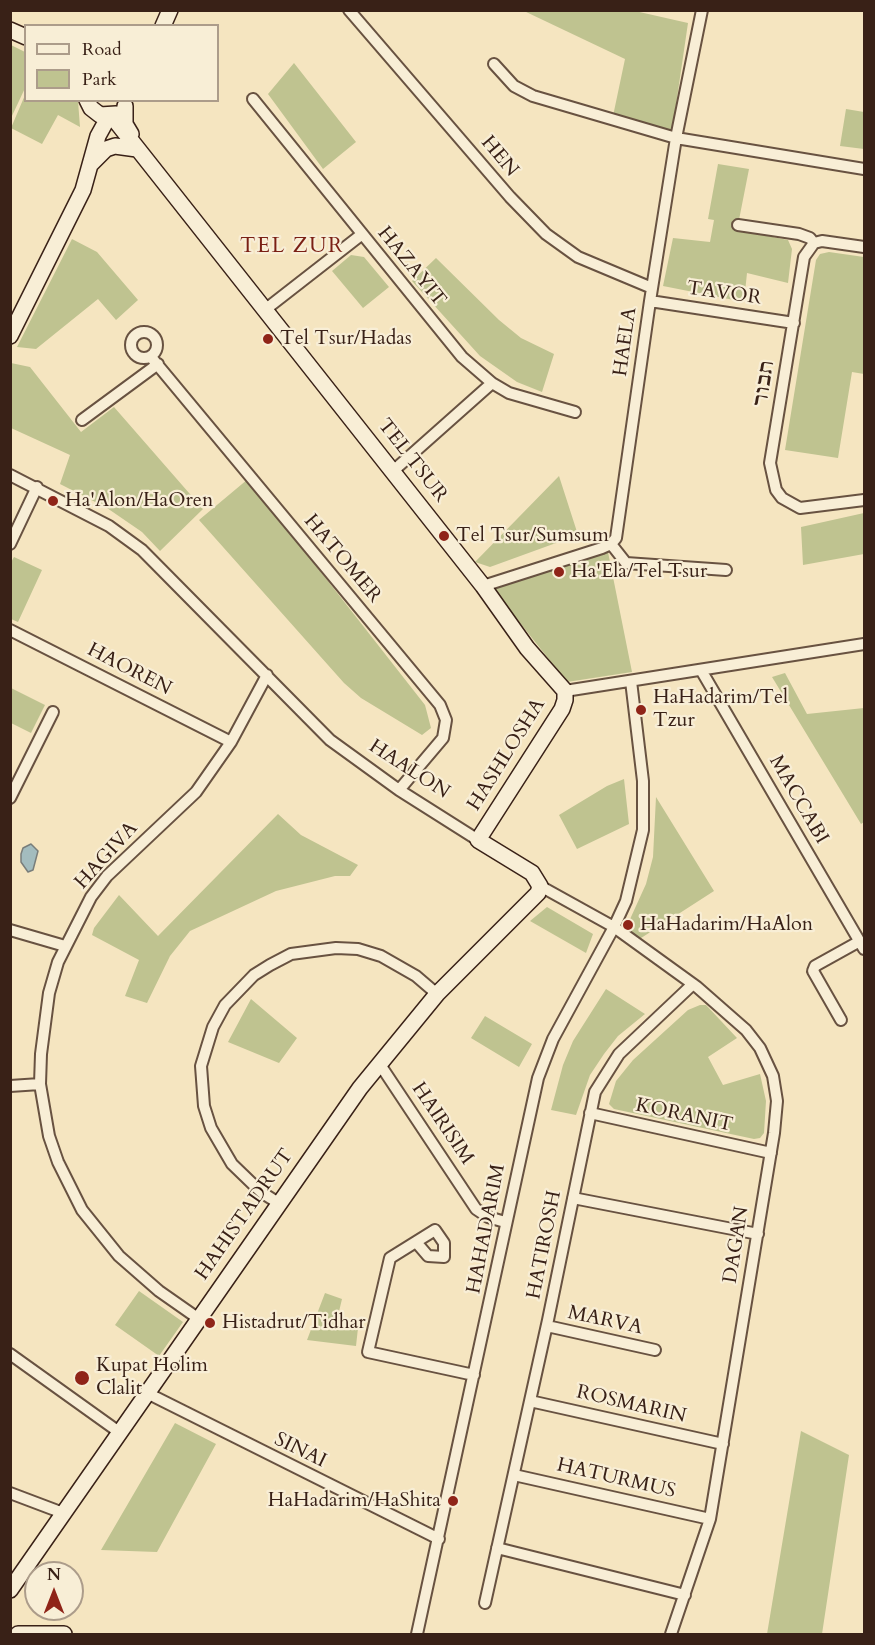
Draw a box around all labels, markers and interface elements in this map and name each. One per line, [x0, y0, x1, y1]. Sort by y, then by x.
legend [24, 24, 219, 102]
text: Road [82, 37, 122, 62]
text: Park [82, 67, 117, 92]
street label: HEN [475, 132, 523, 182]
street label: HAZAYIT [372, 222, 450, 312]
district label: TEL ZUR [240, 234, 344, 260]
street label: TAVOR [685, 277, 763, 311]
street label: HAELA [609, 306, 643, 378]
place label: Tel Tsur/Hadas [280, 327, 412, 351]
marker: Tel Tsur/Hadas [261, 332, 275, 346]
street label: תבור [750, 359, 780, 409]
street label: TEL TSUR [372, 414, 452, 508]
place label: Ha'Alon/HaOren [65, 489, 213, 513]
marker: Ha'Alon/HaOren [46, 494, 60, 508]
street label: HATOMER [298, 510, 386, 608]
place label: Tel Tsur/Sumsum [456, 524, 609, 548]
marker: Tel Tsur/Sumsum [437, 529, 451, 543]
place label: Ha'Ela/Tel Tsur [571, 560, 707, 584]
marker: Ha'Ela/Tel Tsur [552, 565, 566, 579]
street label: HAOREN [83, 639, 175, 701]
place label: HaHadarim/Tel Tzur [653, 686, 788, 733]
street label: HASHLOSHA [463, 694, 551, 816]
marker: HaHadarim/Tel Tzur [634, 703, 648, 717]
street label: HAALON [364, 735, 454, 805]
street label: MACCABI [763, 751, 833, 849]
street label: HAGIVA [70, 817, 144, 895]
place label: HaHadarim/HaAlon [640, 913, 813, 937]
marker: HaHadarim/HaAlon [621, 918, 635, 932]
street label: HAIRISIM [406, 1078, 478, 1170]
street label: KORANIT [633, 1094, 735, 1138]
street label: HAHISTADRUT [191, 1145, 299, 1285]
street label: HAHADARIM [463, 1162, 511, 1296]
street label: HATIROSH [523, 1189, 567, 1301]
street label: DAGAN [719, 1205, 755, 1285]
street label: MARVA [565, 1301, 645, 1341]
place label: Histadrut/Tidhar [222, 1311, 366, 1335]
marker: Histadrut/Tidhar [203, 1316, 217, 1330]
place label: Kupat Holim Clalit [96, 1354, 208, 1401]
marker: Kupat Holim Clalit [73, 1369, 91, 1387]
street label: ROSMARIN [574, 1381, 688, 1429]
street label: SINAI [270, 1428, 330, 1474]
street label: HATURMUS [554, 1454, 678, 1504]
place label: HaHadarim/HaShita [268, 1489, 441, 1513]
marker: HaHadarim/HaShita [446, 1494, 460, 1508]
north arrow [24, 1561, 84, 1621]
text: N [47, 1564, 61, 1586]

